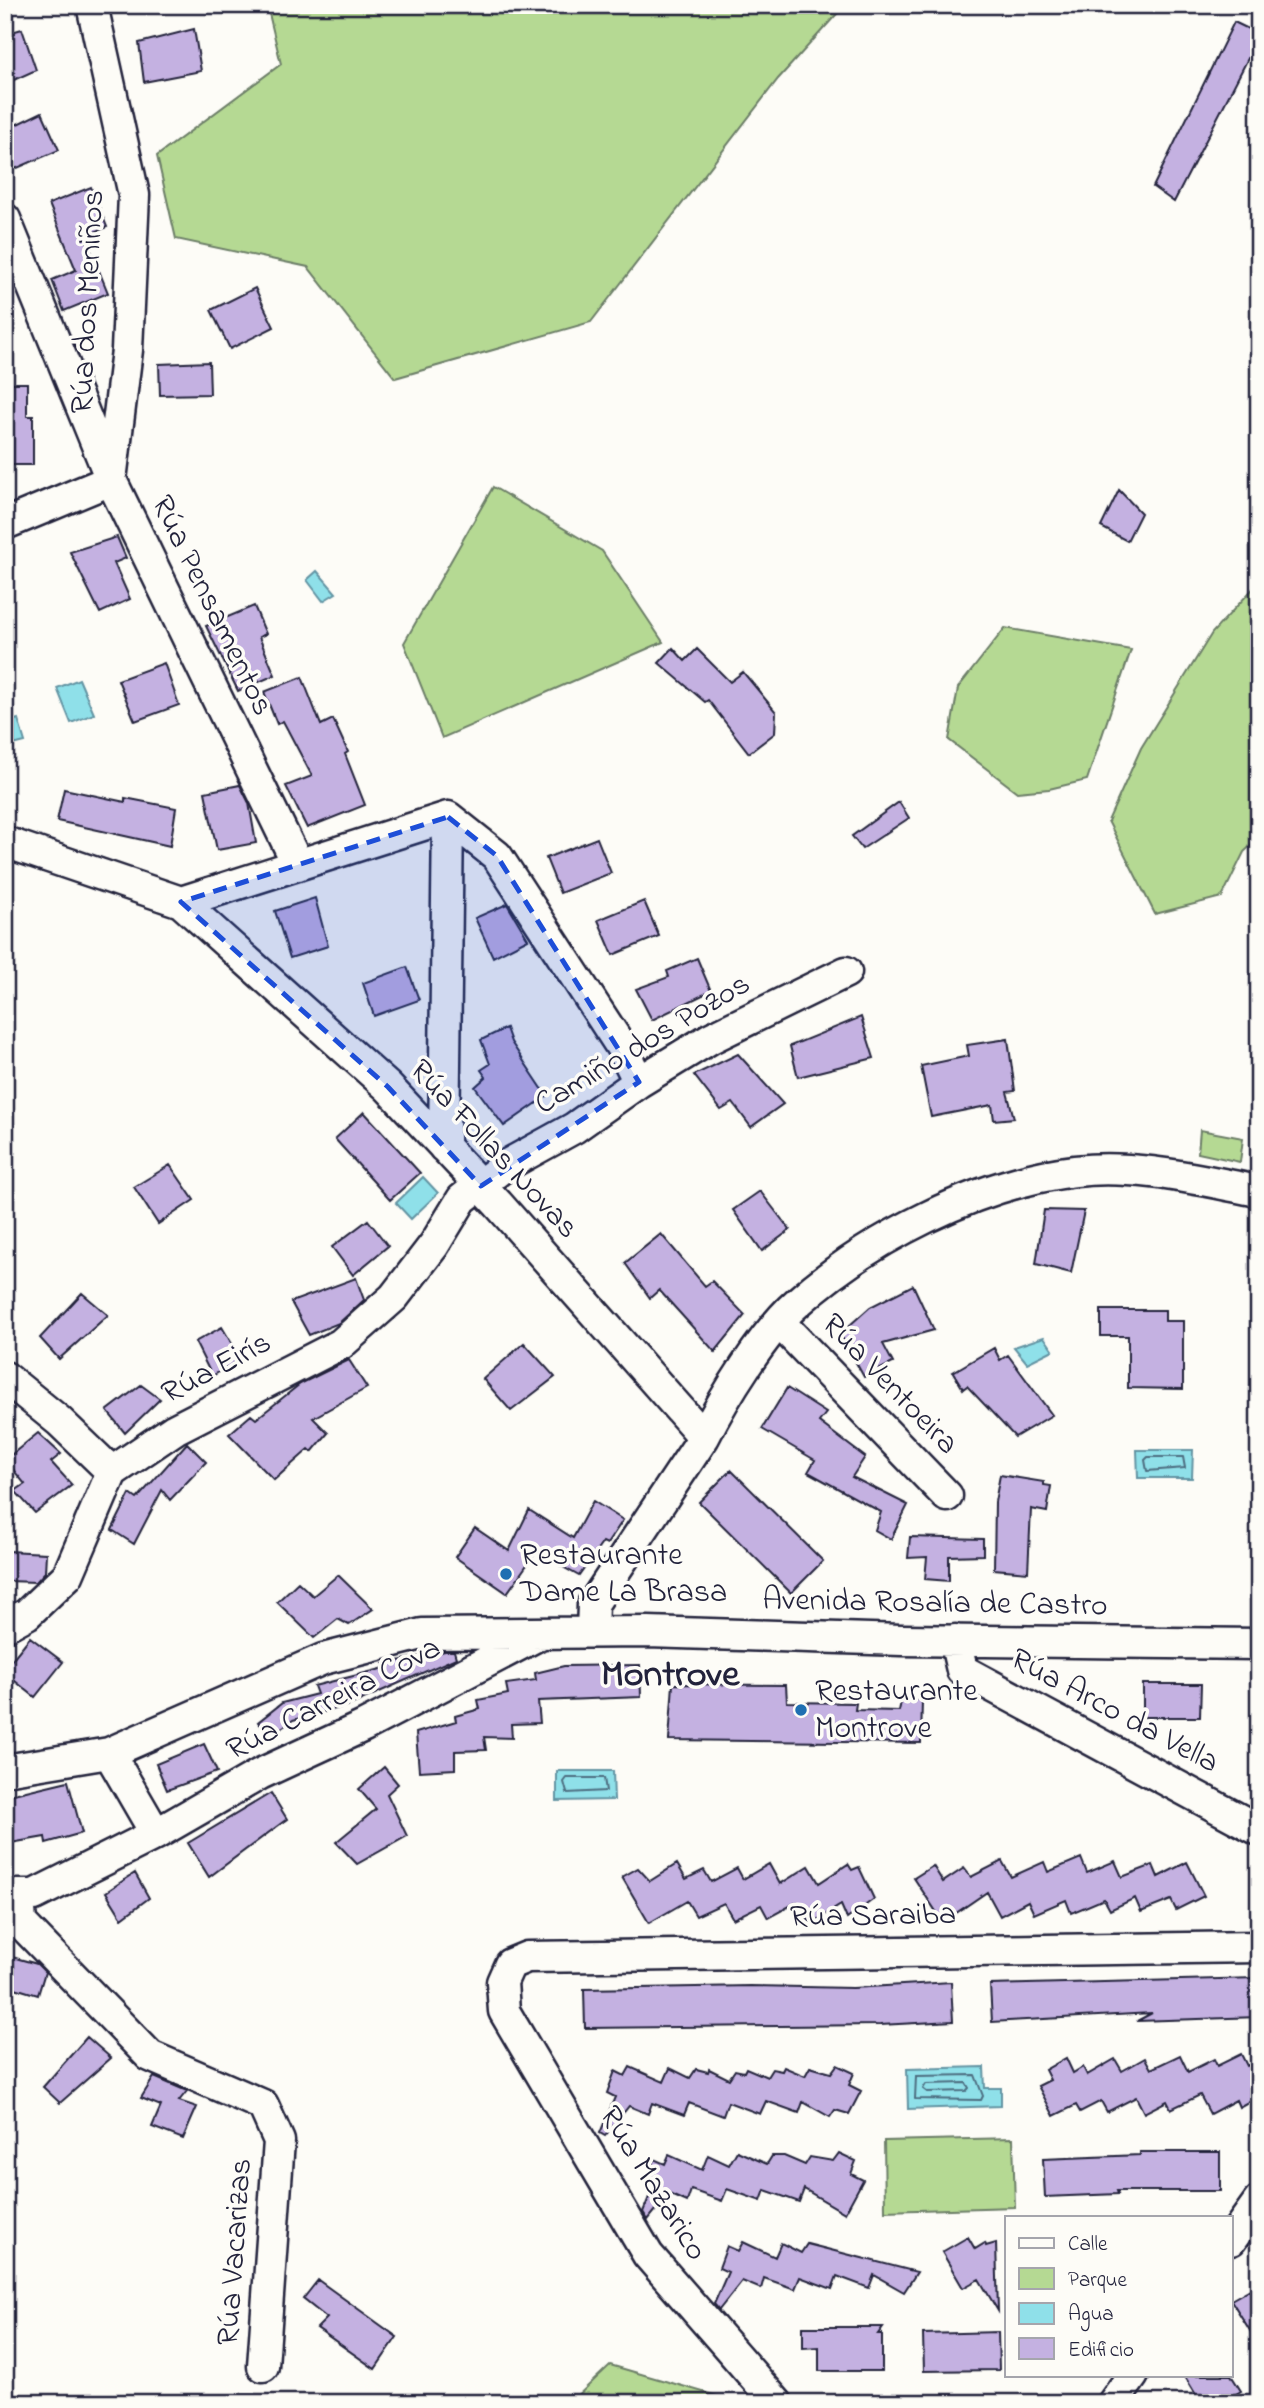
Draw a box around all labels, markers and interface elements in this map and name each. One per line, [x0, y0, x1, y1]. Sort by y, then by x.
street label: Rúa dos Meniños [60, 189, 118, 415]
street label: Rúa Pensamentos [137, 488, 285, 724]
street label: Camiño dos Pozos [526, 962, 760, 1128]
street label: Rúa Follas Novas [397, 1049, 589, 1251]
street label: Rúa Ventoeira [809, 1304, 969, 1466]
street label: Rúa Eirís [154, 1320, 280, 1418]
place label: Restaurante Dame La Brasa [519, 1533, 727, 1617]
marker: Restaurante Dame La Brasa [498, 1566, 514, 1582]
street label: Avenida Rosalía de Castro [762, 1577, 1108, 1631]
street label: Rúa Carreira Cova [219, 1626, 449, 1774]
street label: Rúa Arco da Vella [1001, 1637, 1227, 1787]
district label: Montrove [601, 1648, 740, 1704]
place label: Restaurante Montrove [815, 1669, 978, 1753]
marker: Restaurante Montrove [793, 1702, 809, 1718]
street label: Rúa Saraiba [790, 1892, 956, 1942]
street label: Rúa Mazarico [586, 2097, 718, 2271]
street label: Rúa Vacarizas [206, 2157, 266, 2347]
legend [1005, 2216, 1232, 2376]
text: Calle [1068, 2230, 1108, 2260]
text: Parque [1068, 2266, 1127, 2296]
text: Agua [1068, 2300, 1114, 2332]
text: Edificio [1068, 2336, 1134, 2366]

